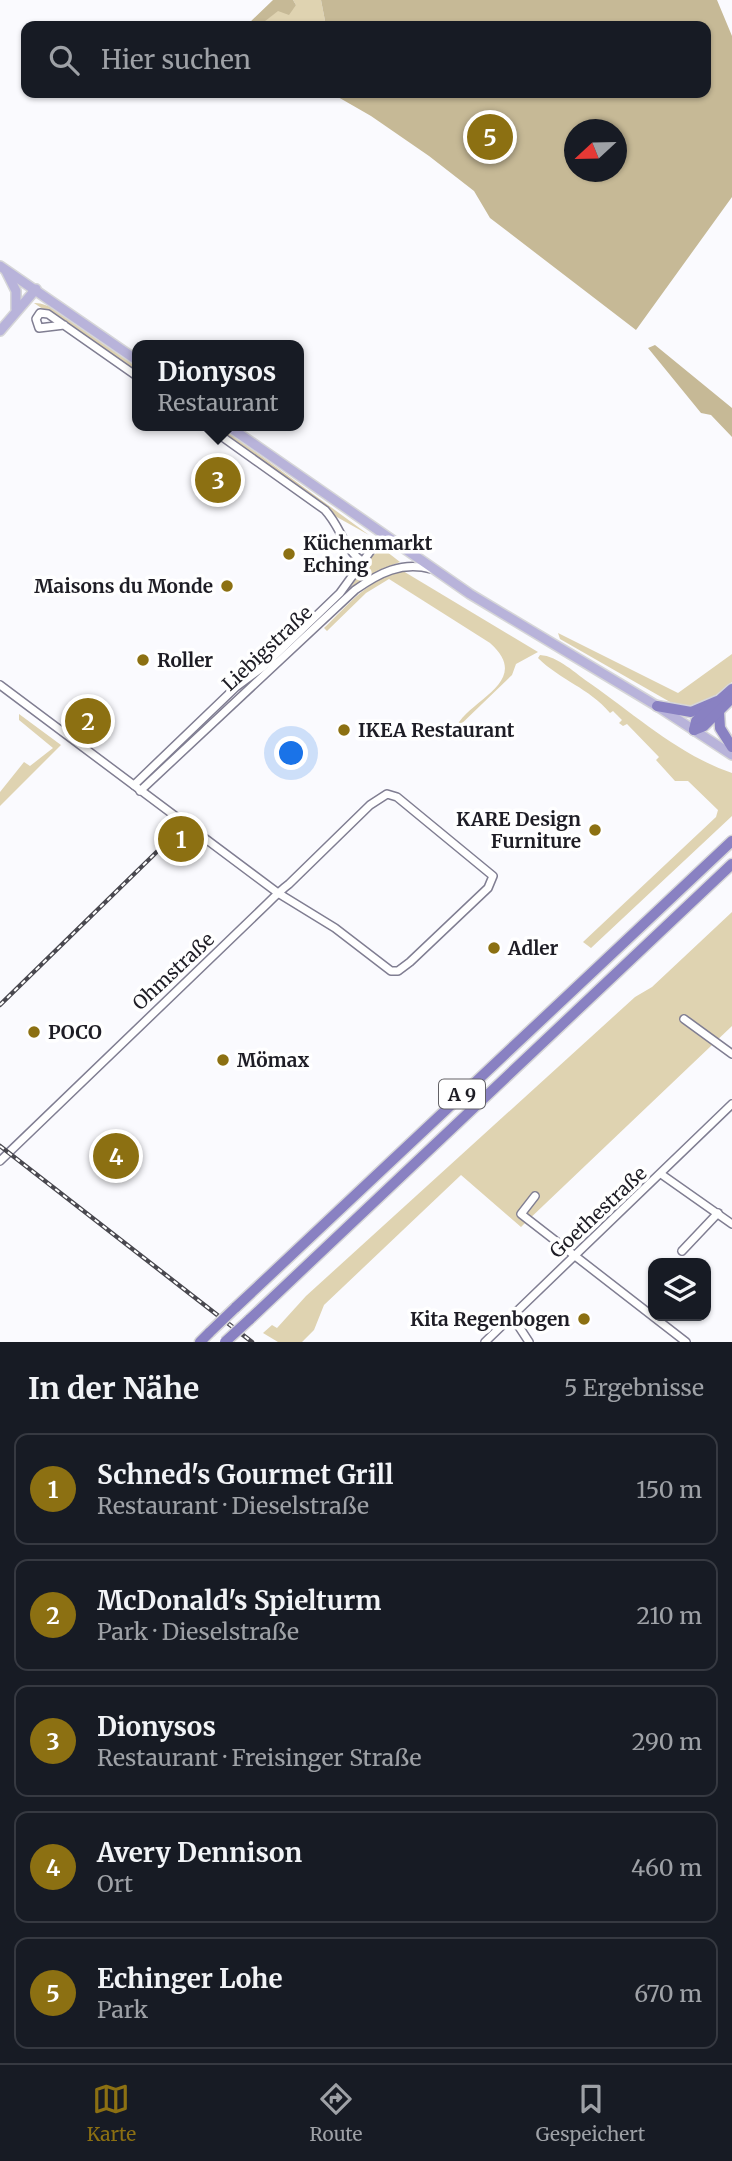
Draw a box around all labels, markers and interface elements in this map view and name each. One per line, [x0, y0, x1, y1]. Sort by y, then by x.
search box [21, 21, 711, 98]
icon: search [45, 41, 83, 79]
text: Hier suchen [101, 43, 251, 76]
pin: 5 [467, 111, 513, 163]
north arrow [564, 119, 627, 182]
popup [132, 340, 304, 431]
text: Dionysos [157, 355, 276, 388]
text: Restaurant [157, 388, 279, 417]
pin: 3 [195, 454, 241, 506]
place label: Küchenmarkt Eching [303, 531, 433, 577]
marker: Küchenmarkt Eching [281, 546, 297, 562]
place label: Maisons du Monde [34, 574, 213, 598]
marker: Maisons du Monde [219, 578, 235, 594]
street label: Liebigstraße [217, 600, 317, 696]
place label: Roller [157, 648, 213, 672]
marker: Roller [135, 652, 151, 668]
pin: 2 [65, 695, 111, 747]
place label: IKEA Restaurant [358, 718, 515, 742]
marker: IKEA Restaurant [336, 722, 352, 738]
your location [274, 736, 308, 770]
place label: KARE Design Furniture [456, 807, 581, 853]
pin: 1 [158, 813, 204, 865]
marker: KARE Design Furniture [587, 822, 603, 838]
street label: Ohmstraße [127, 927, 219, 1015]
place label: Adler [507, 936, 559, 960]
marker: Adler [486, 940, 502, 956]
place label: POCO [48, 1020, 102, 1044]
marker: POCO [26, 1024, 42, 1040]
place label: Mömax [237, 1048, 309, 1072]
marker: Mömax [215, 1052, 231, 1068]
road number: A 9 [439, 1079, 485, 1108]
pin: 4 [93, 1130, 139, 1182]
street label: Goethestraße [545, 1161, 651, 1263]
map controls [648, 1258, 711, 1321]
button: layers [648, 1258, 711, 1321]
place label: Kita Regenbogen [410, 1307, 570, 1331]
marker: Kita Regenbogen [576, 1311, 592, 1327]
text: In der Nähe [28, 1369, 199, 1407]
text: 5 Ergebnisse [564, 1373, 704, 1402]
text: Schned's Gourmet Grill [97, 1458, 393, 1491]
text: 1 [48, 1475, 58, 1504]
text: 150 m [636, 1475, 702, 1504]
text: Restaurant · Dieselstraße [97, 1491, 369, 1520]
text: McDonald's Spielturm [97, 1584, 382, 1617]
text: 2 [46, 1601, 60, 1630]
text: 210 m [637, 1601, 702, 1630]
text: Park · Dieselstraße [97, 1617, 299, 1646]
text: Dionysos [97, 1710, 216, 1743]
text: 3 [46, 1727, 60, 1756]
text: 290 m [632, 1727, 702, 1756]
text: Restaurant · Freisinger Straße [97, 1743, 421, 1772]
text: Avery Dennison [97, 1836, 302, 1869]
text: 4 [46, 1853, 60, 1882]
text: 460 m [631, 1853, 702, 1882]
text: Ort [97, 1869, 133, 1898]
text: Echinger Lohe [97, 1962, 283, 1995]
text: 5 [46, 1979, 60, 2008]
text: 670 m [634, 1979, 702, 2008]
text: Park [97, 1995, 148, 2024]
tab: Karte [87, 2080, 136, 2146]
tab: Route [310, 2080, 362, 2146]
tab: Gespeichert [536, 2080, 645, 2146]

